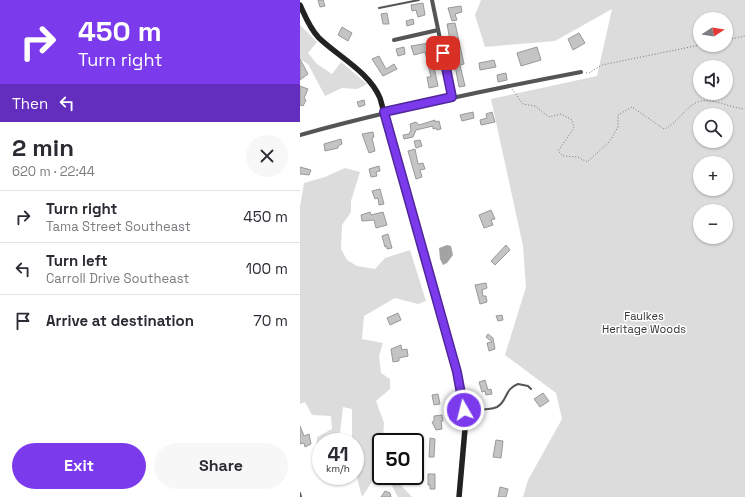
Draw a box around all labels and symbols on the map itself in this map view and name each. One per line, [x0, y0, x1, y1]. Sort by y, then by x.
north arrow [693, 12, 733, 52]
pin [426, 36, 460, 70]
park label: Faulkes Heritage Woods [602, 309, 686, 336]
position arrow [443, 389, 485, 431]
speed limit sign: 50 [372, 433, 424, 485]

